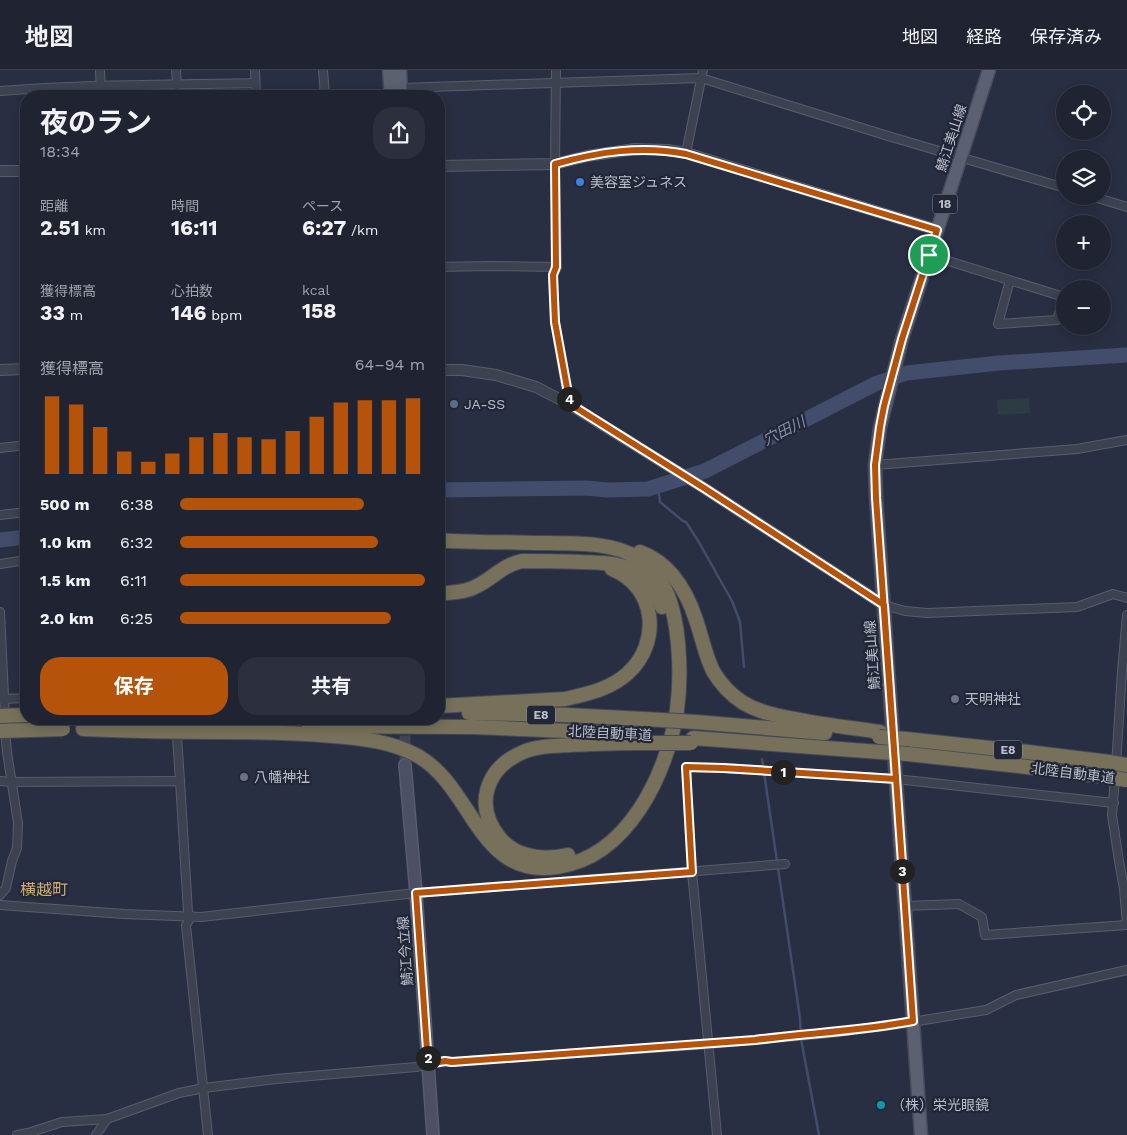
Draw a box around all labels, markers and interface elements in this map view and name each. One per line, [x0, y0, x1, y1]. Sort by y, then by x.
text: 地図 [25, 23, 73, 51]
text: 地図 [902, 26, 938, 47]
text: 経路 [966, 26, 1002, 47]
text: 保存済み [1030, 26, 1102, 47]
map controls [1056, 85, 1111, 335]
button: locate [1056, 85, 1111, 140]
street label: 鯖江美山線 [933, 102, 969, 174]
text: 夜のラン [40, 106, 152, 139]
button: share [373, 107, 425, 159]
text: 18:34 [40, 142, 80, 161]
button: layers [1056, 150, 1111, 205]
place label: 美容室ジュネス [590, 174, 687, 190]
marker: 美容室ジュネス [574, 176, 586, 188]
road number: 18 [932, 195, 958, 214]
text: 距離 [40, 198, 68, 214]
text: 時間 [171, 198, 199, 214]
text: ペース [302, 198, 343, 214]
text: 2.51 [40, 215, 80, 240]
text: 16:11 [171, 215, 217, 240]
text: 6:27 [302, 215, 346, 240]
button: + [1056, 215, 1111, 270]
text: km [80, 222, 106, 238]
text: /km [346, 222, 378, 238]
pin [908, 234, 950, 276]
icon: arrive [915, 241, 943, 269]
button: − [1056, 280, 1111, 335]
text: kcal [302, 282, 330, 298]
text: 獲得標高 [40, 283, 96, 299]
text: 心拍数 [171, 283, 213, 299]
text: 158 [302, 298, 336, 323]
text: 33 [40, 300, 65, 325]
text: 146 [171, 300, 207, 325]
text: m [65, 307, 83, 323]
text: bpm [207, 307, 242, 323]
text: 64–94 m [355, 355, 425, 374]
text: 獲得標高 [40, 359, 104, 378]
pin: 4 [556, 386, 582, 412]
text: 4 [565, 391, 574, 407]
place label: JA-SS [464, 396, 505, 412]
marker: JA-SS [448, 398, 460, 410]
water label: 穴田川 [760, 412, 810, 449]
text: 500 m [40, 495, 90, 514]
text: 6:38 [120, 495, 154, 514]
text: 1.0 km [40, 533, 91, 552]
text: 6:32 [120, 533, 153, 552]
text: 1.5 km [40, 571, 90, 590]
text: 6:11 [120, 571, 147, 590]
text: 2.0 km [40, 609, 94, 628]
text: 6:25 [120, 609, 153, 628]
street label: 鯖江美山線 [862, 620, 882, 690]
button: 保存 [40, 657, 228, 715]
button: 共有 [238, 657, 425, 715]
place label: 天明神社 [965, 691, 1021, 707]
marker: 天明神社 [949, 693, 961, 705]
road number: E8 [527, 706, 555, 724]
street label: 北陸自動車道 [568, 723, 652, 743]
road number: E8 [994, 740, 1022, 760]
pin: 1 [770, 760, 796, 784]
street label: 北陸自動車道 [1030, 760, 1116, 786]
text: 1 [780, 764, 787, 780]
place label: 八幡神社 [254, 769, 310, 785]
marker: 八幡神社 [238, 771, 250, 783]
pin: 3 [890, 858, 914, 884]
text: 3 [898, 863, 907, 879]
district label: 横越町 [20, 880, 68, 899]
street label: 鯖江今立線 [395, 916, 415, 986]
pin: 2 [416, 1046, 440, 1070]
text: 2 [424, 1050, 433, 1066]
place label: （株）栄光眼鏡 [891, 1097, 989, 1113]
marker: （株）栄光眼鏡 [875, 1099, 887, 1111]

